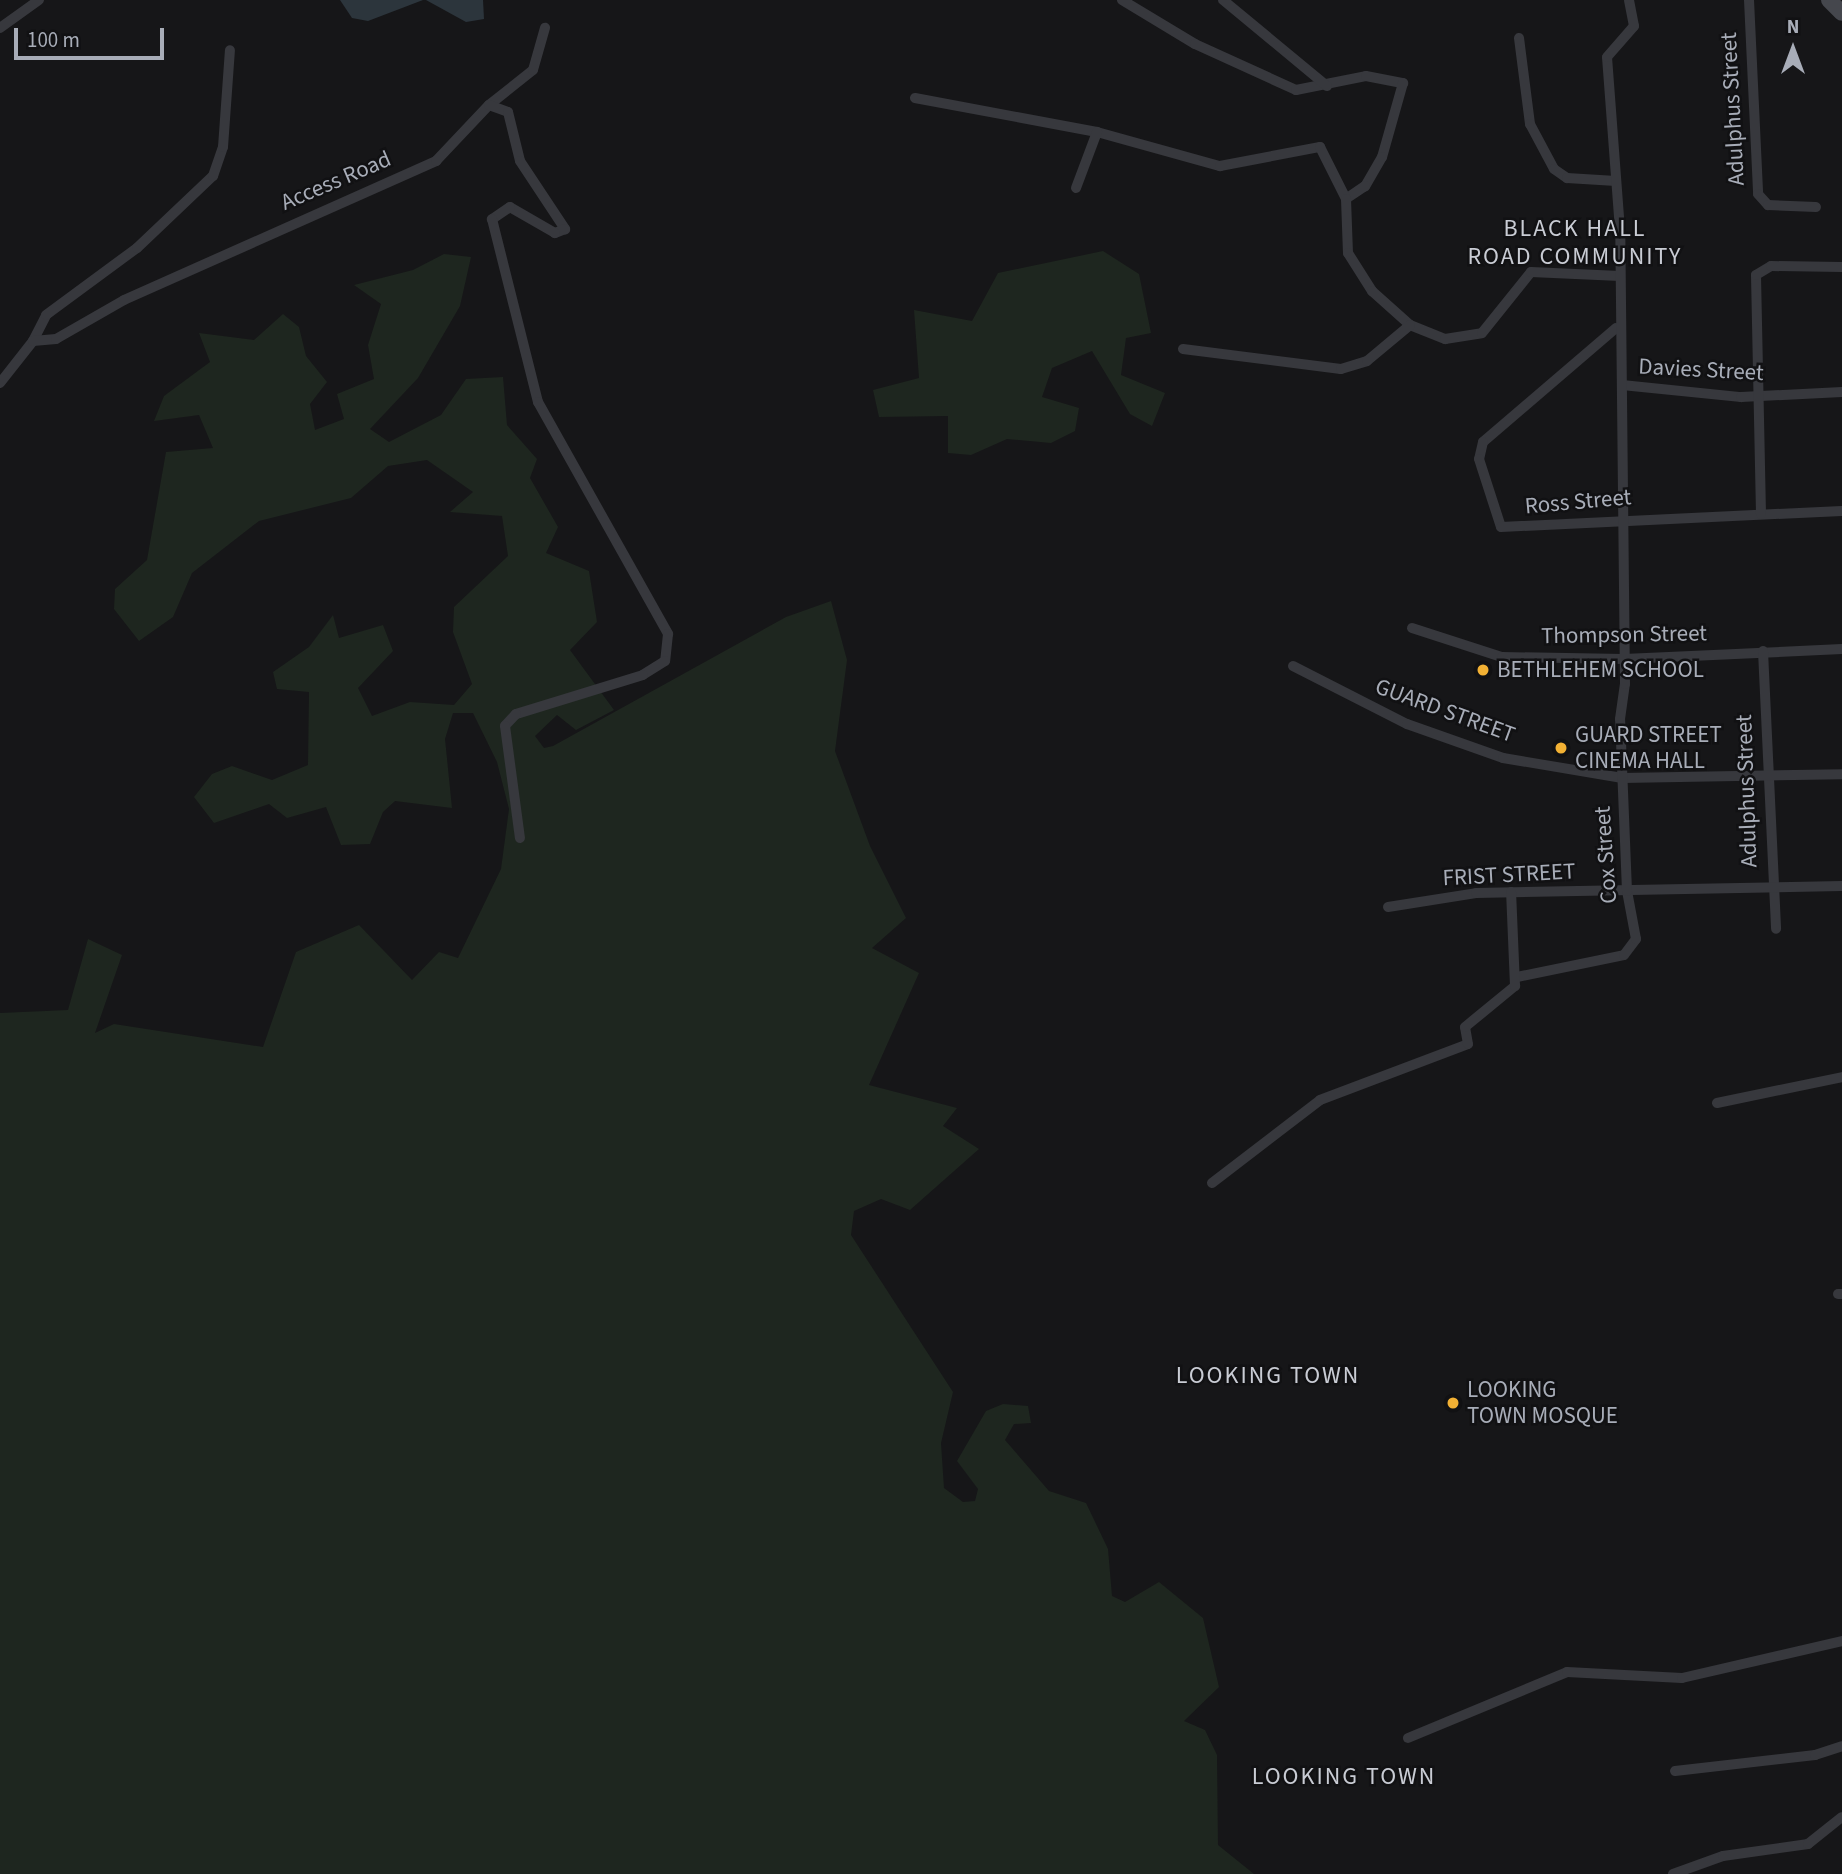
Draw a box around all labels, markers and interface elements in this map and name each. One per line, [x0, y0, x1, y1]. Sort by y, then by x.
scale bar [18, 14, 168, 58]
north arrow [1758, 14, 1828, 84]
text: N [1787, 14, 1799, 41]
text: 100 m [27, 25, 80, 55]
street label: Adulphus Street [1715, 32, 1751, 186]
street label: Access Road [277, 145, 395, 217]
district label: BLACK HALL ROAD COMMUNITY [1469, 215, 1681, 271]
street label: Davies Street [1638, 353, 1764, 387]
street label: Ross Street [1524, 484, 1632, 520]
street label: Thompson Street [1541, 620, 1707, 650]
place label: BETHLEHEM SCHOOL [1497, 656, 1704, 684]
marker: BETHLEHEM SCHOOL [1475, 662, 1491, 678]
street label: GUARD STREET [1371, 673, 1519, 749]
street label: Adulphus Street [1731, 714, 1763, 868]
place label: GUARD STREET CINEMA HALL [1575, 721, 1722, 775]
marker: GUARD STREET CINEMA HALL [1553, 740, 1569, 756]
street label: Cox Street [1589, 805, 1623, 905]
street label: FRIST STREET [1442, 858, 1576, 892]
district label: LOOKING TOWN [1177, 1362, 1359, 1390]
place label: LOOKING TOWN MOSQUE [1467, 1376, 1618, 1430]
marker: LOOKING TOWN MOSQUE [1445, 1395, 1461, 1411]
district label: LOOKING TOWN [1253, 1763, 1435, 1791]

